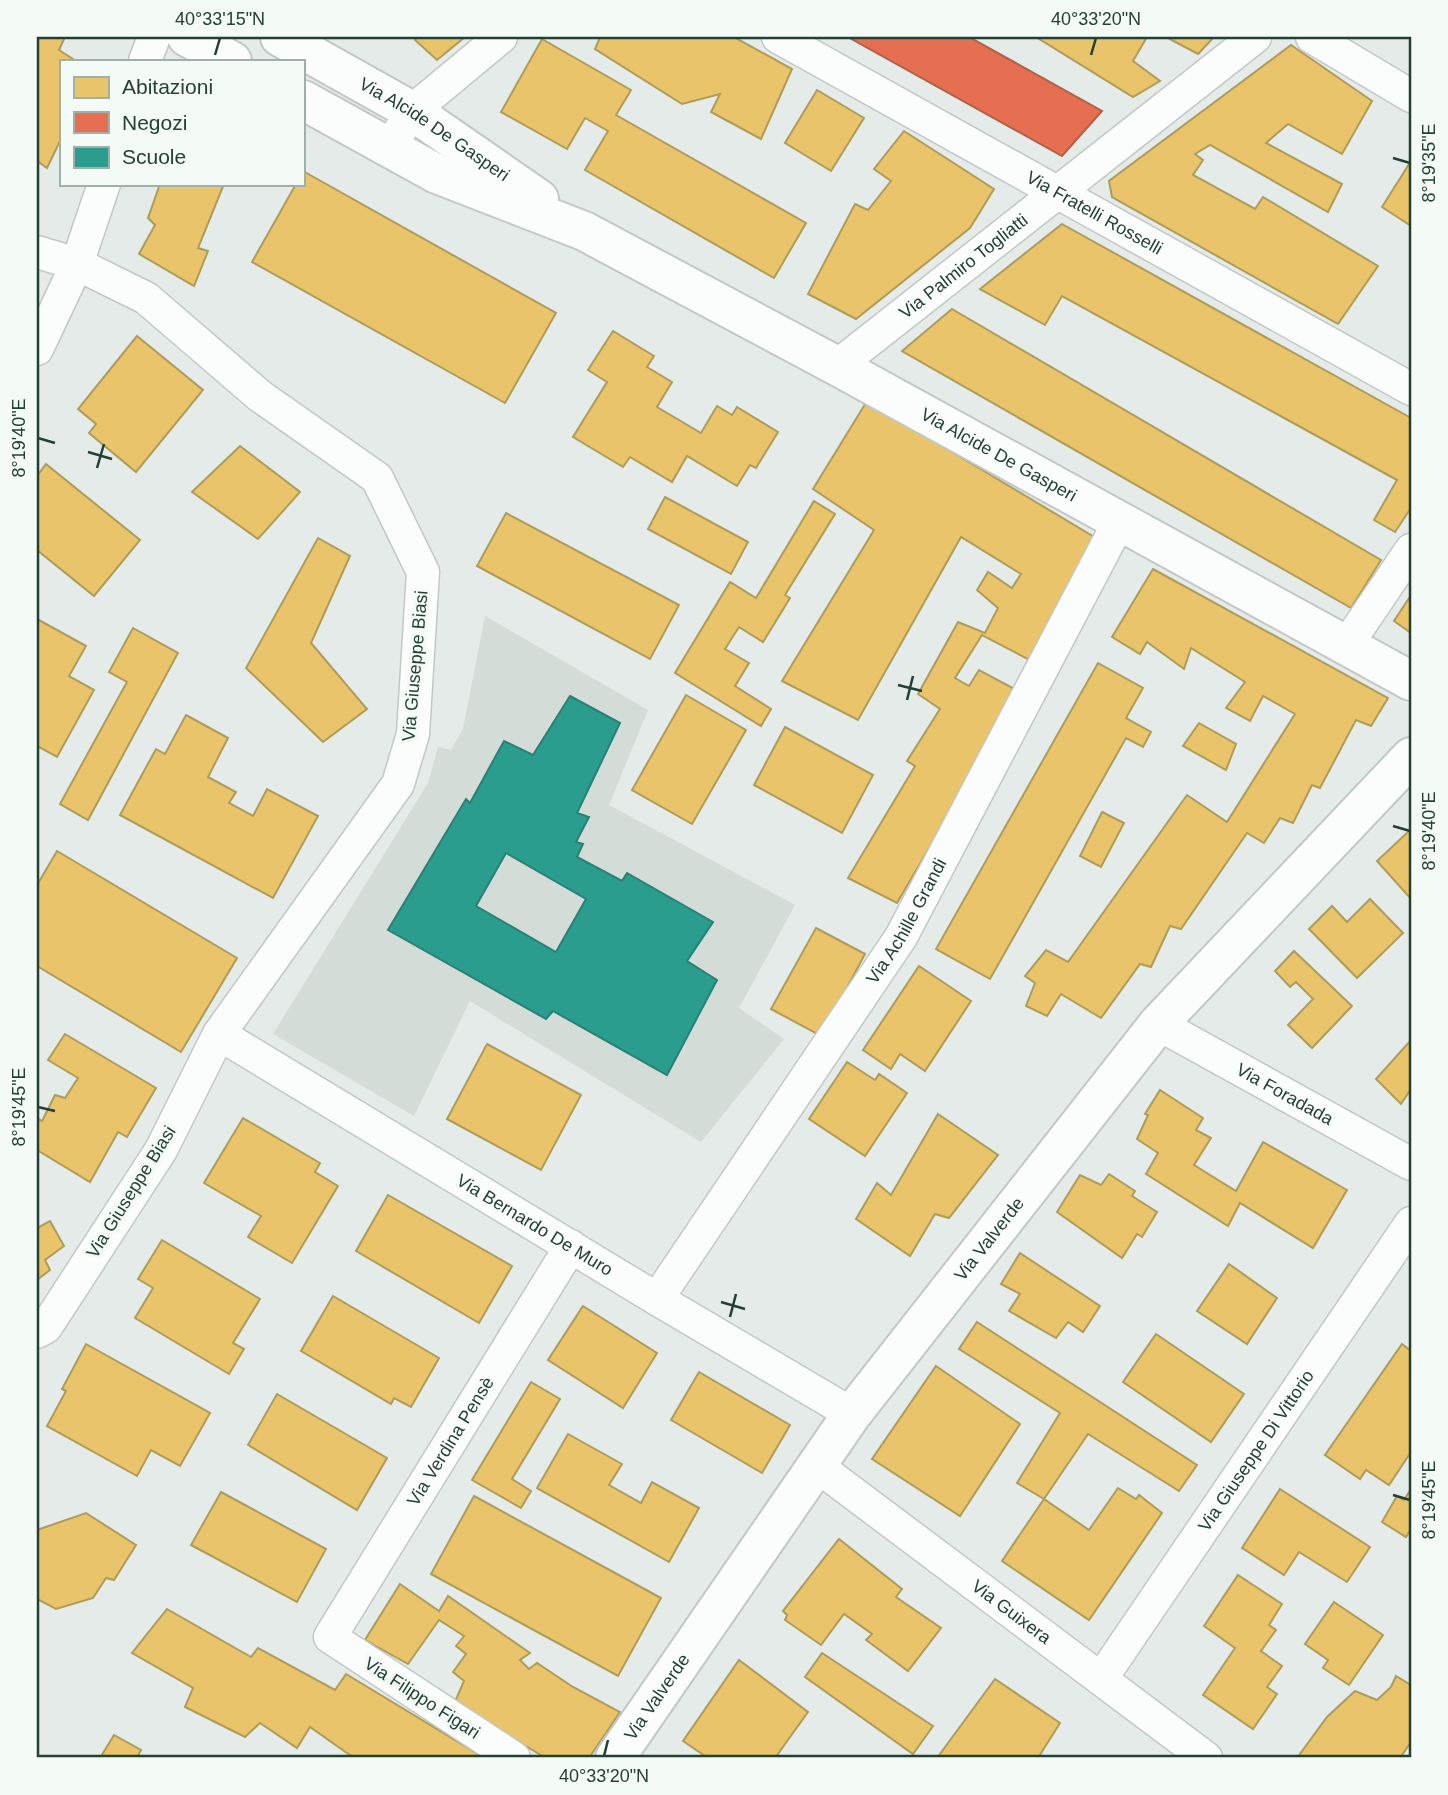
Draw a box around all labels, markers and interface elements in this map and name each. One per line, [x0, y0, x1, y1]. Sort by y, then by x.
text: 40°33'15"N [175, 9, 265, 29]
text: 40°33'20"N [1051, 9, 1141, 29]
legend [60, 60, 304, 186]
street label: Via Alcide De Gasperi [356, 74, 513, 185]
text: Abitazioni [122, 75, 213, 98]
text: Negozi [122, 111, 187, 134]
text: 8°19'35"E [1419, 123, 1439, 203]
text: Scuole [122, 145, 186, 168]
street label: Via Fratelli Rosselli [1023, 167, 1166, 259]
street label: Via Palmiro Togliatti [895, 210, 1032, 323]
text: 8°19'40"E [9, 398, 29, 478]
street label: Via Alcide De Gasperi [917, 404, 1080, 506]
street label: Via Giuseppe Biasi [398, 590, 432, 742]
text: 8°19'40"E [1419, 791, 1439, 871]
street label: Via Achille Grandi [862, 855, 950, 988]
street label: Via Foradada [1233, 1059, 1338, 1130]
text: 8°19'45"E [9, 1067, 29, 1147]
street label: Via Giuseppe Biasi [82, 1122, 180, 1262]
street label: Via Bernardo De Muro [453, 1170, 616, 1280]
street label: Via Valverde [950, 1193, 1028, 1285]
street label: Via Giuseppe Di Vittorio [1194, 1366, 1318, 1535]
street label: Via Verdina Pensè [403, 1373, 498, 1510]
text: 8°19'45"E [1419, 1460, 1439, 1540]
street label: Via Guixera [968, 1576, 1056, 1649]
street label: Via Valverde [620, 1650, 694, 1744]
street label: Via Filippo Figari [360, 1653, 484, 1743]
text: 40°33'20"N [559, 1766, 649, 1786]

